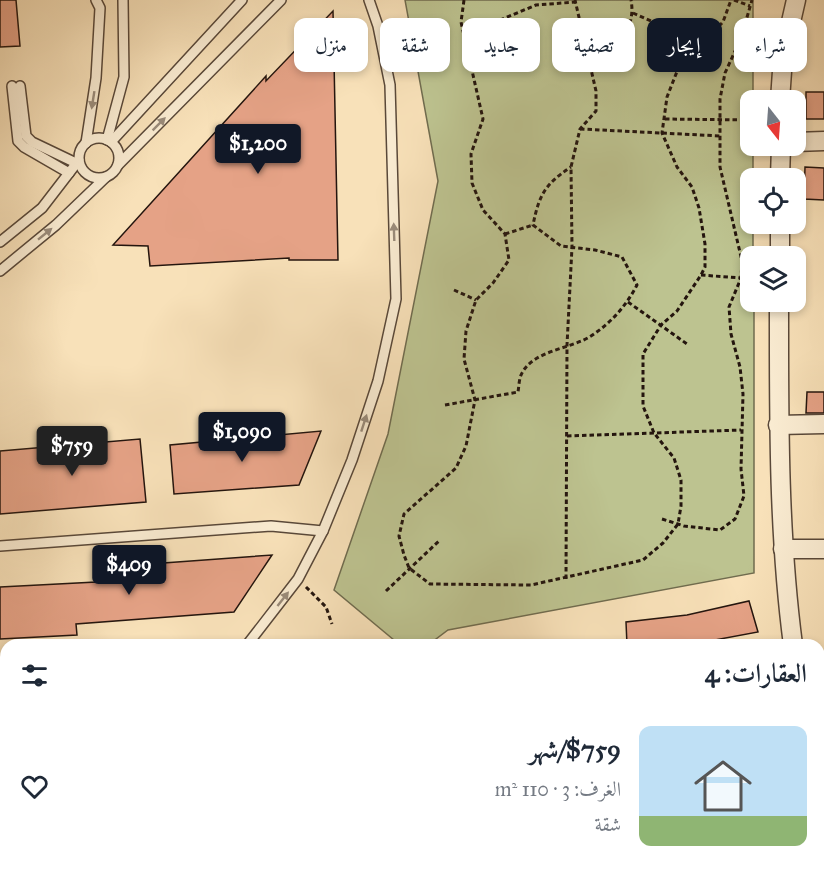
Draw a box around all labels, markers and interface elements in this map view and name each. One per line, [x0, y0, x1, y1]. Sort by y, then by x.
chip: منزل [294, 18, 368, 72]
chip: شقة [380, 18, 450, 72]
chip: جديد [462, 18, 540, 72]
chip: تصفية [552, 18, 635, 72]
chip: إيجار [647, 18, 722, 72]
chip: شراء [734, 18, 807, 72]
one-way arrow [88, 90, 97, 109]
north arrow [740, 90, 806, 156]
map controls [740, 90, 806, 312]
one-way arrow [152, 117, 166, 131]
pin: $1,200 [209, 124, 307, 175]
text: $1,200 [229, 131, 287, 155]
button: locate [740, 168, 806, 234]
one-way arrow [389, 222, 399, 241]
one-way arrow [37, 227, 53, 240]
button: layers [740, 246, 806, 312]
pin: $1,090 [193, 412, 291, 463]
one-way arrow [360, 414, 370, 432]
text: $1,090 [212, 419, 272, 443]
pin: $759 [36, 426, 108, 477]
text: $759 [51, 433, 93, 457]
pin: $409 [93, 545, 165, 596]
text: $409 [106, 552, 152, 576]
one-way arrow [277, 591, 289, 607]
text: العقارات: 4 [705, 657, 807, 689]
icon: filters [18, 659, 51, 692]
text: $759/شهر [529, 733, 621, 765]
icon: home [687, 750, 759, 822]
icon: heart [18, 770, 51, 803]
text: الغرف: 3 · 110 m² [495, 777, 621, 801]
text: شقة [595, 812, 621, 836]

